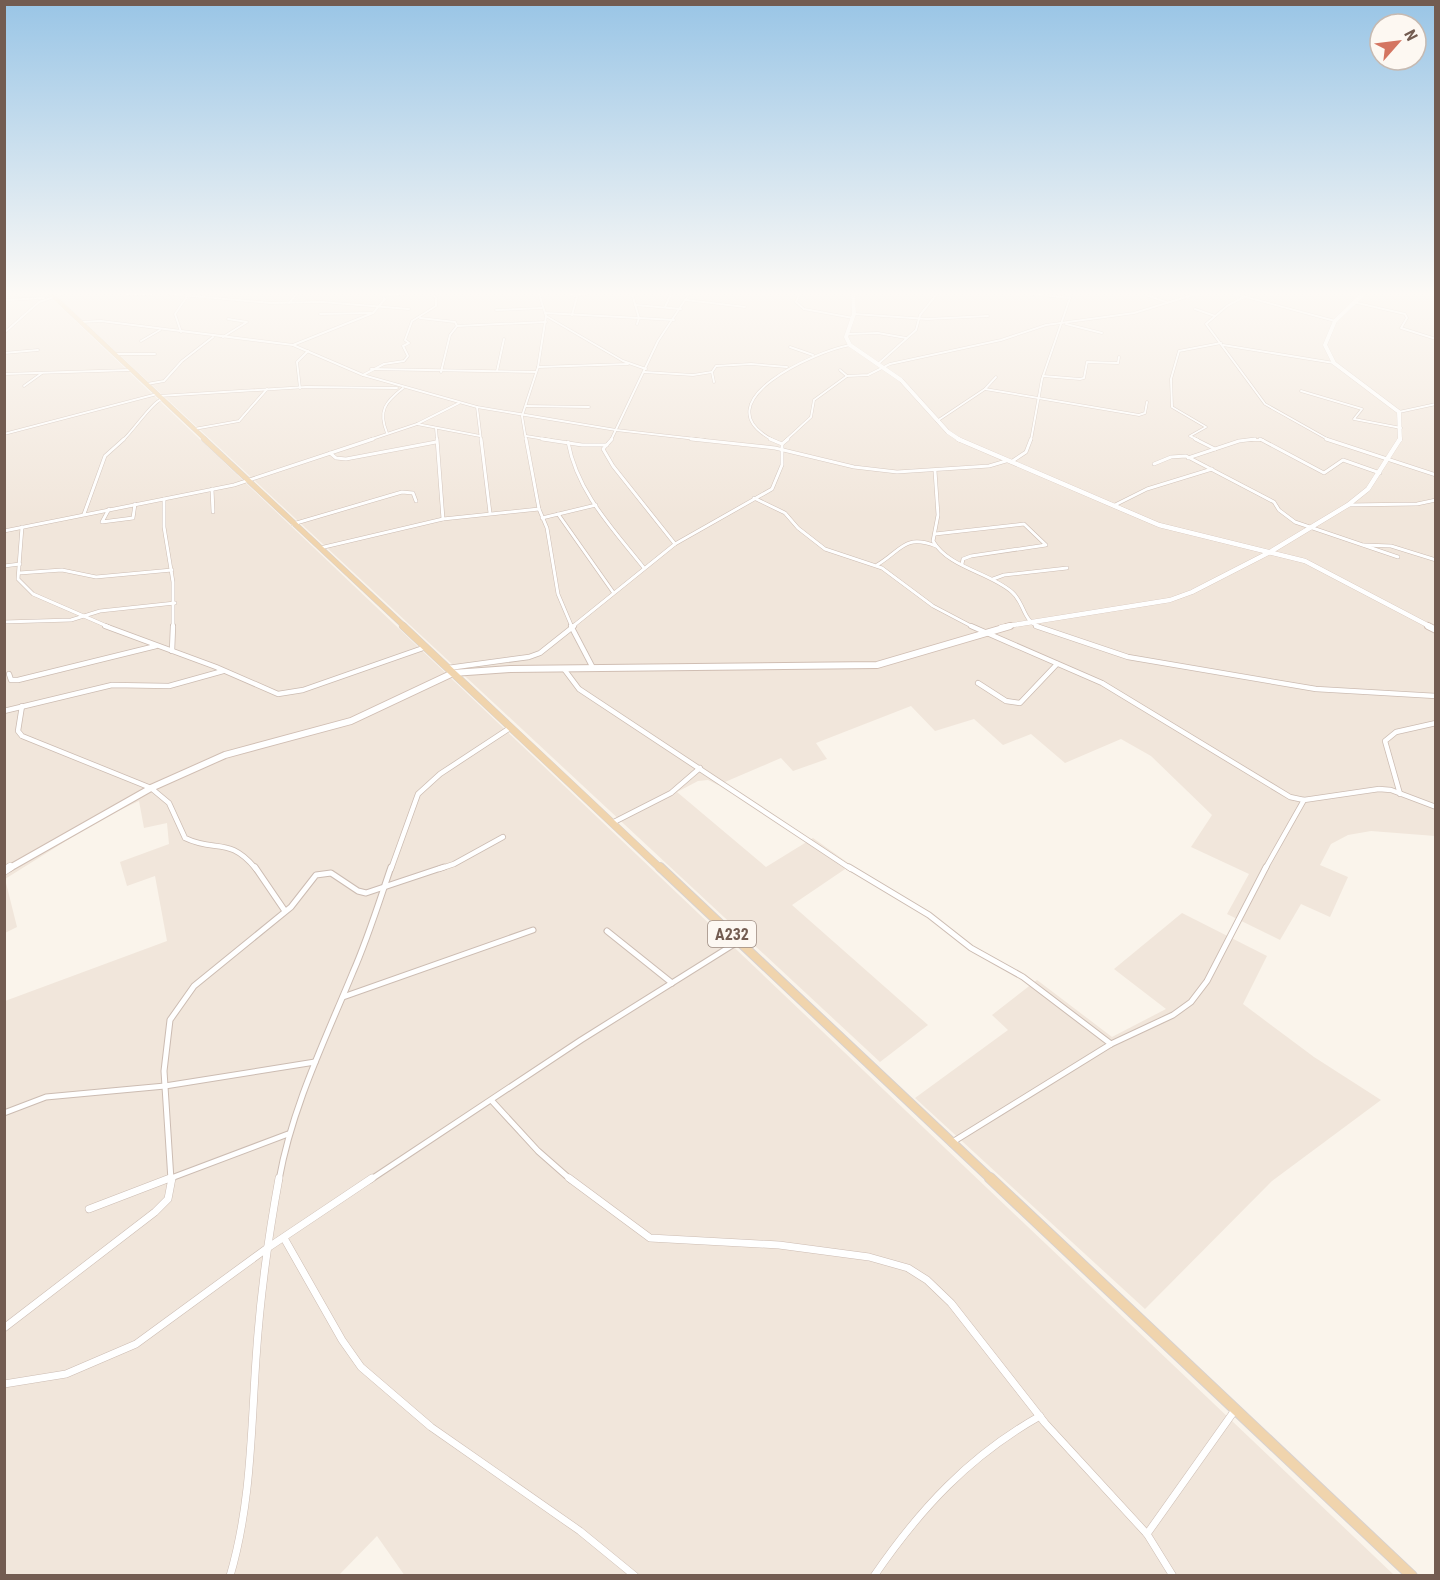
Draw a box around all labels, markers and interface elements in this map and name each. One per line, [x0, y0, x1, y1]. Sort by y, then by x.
north arrow [1368, 12, 1428, 72]
text: N [1400, 26, 1421, 44]
road number: A232 [708, 921, 756, 947]

